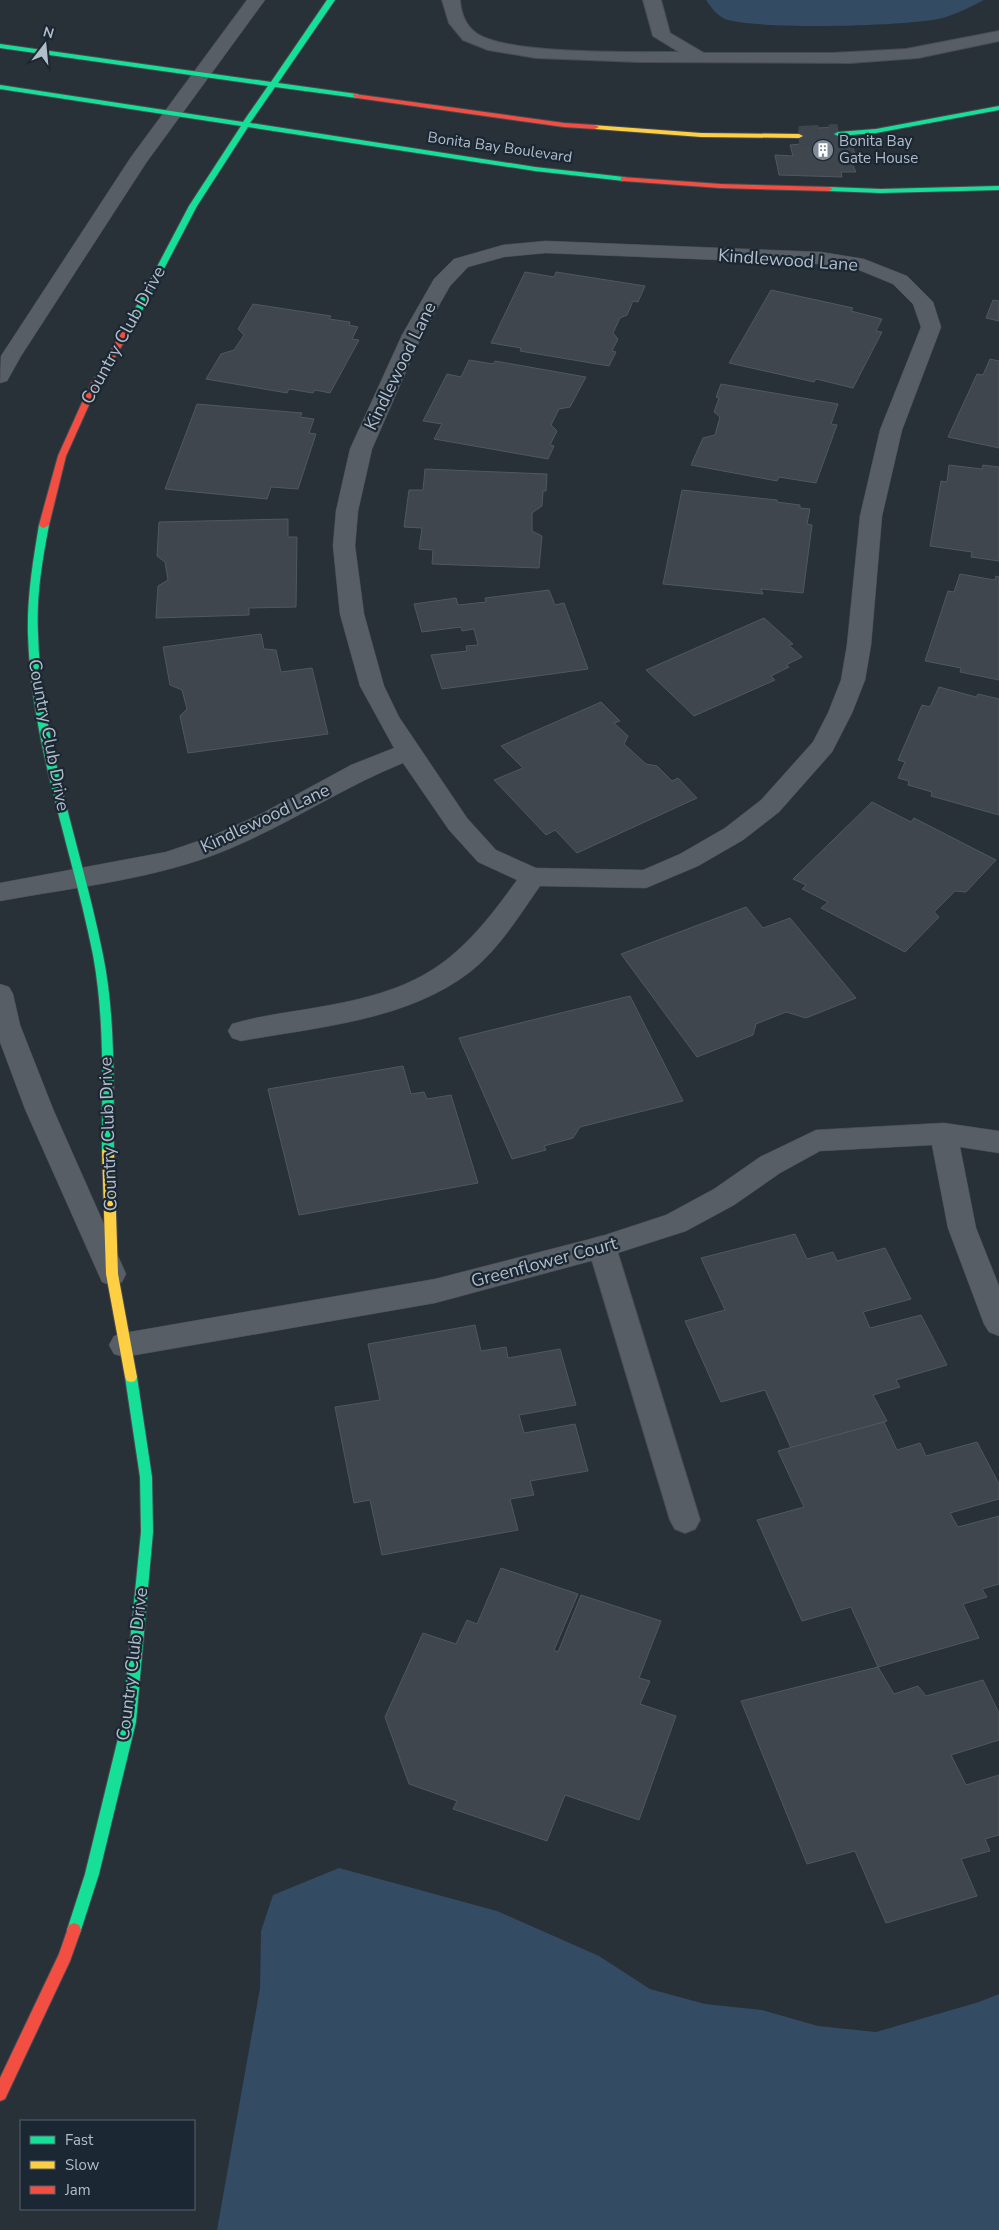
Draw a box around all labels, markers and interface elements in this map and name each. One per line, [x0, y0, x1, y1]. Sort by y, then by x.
north arrow [20, 20, 70, 70]
text: N [41, 22, 56, 44]
street label: Bonita Bay Boulevard [426, 127, 574, 167]
place label: Bonita Bay Gate House [839, 131, 918, 168]
building icon: Bonita Bay Gate House [811, 138, 835, 162]
street label: Kindlewood Lane [717, 243, 859, 277]
street label: Country Club Drive [75, 262, 171, 408]
street label: Kindlewood Lane [359, 298, 441, 434]
street label: Country Club Drive [22, 657, 76, 813]
street label: Kindlewood Lane [196, 778, 334, 858]
street label: Country Club Drive [93, 1056, 123, 1212]
street label: Greenflower Court [468, 1231, 620, 1293]
street label: Country Club Drive [111, 1586, 153, 1742]
legend [20, 2120, 195, 2210]
text: Fast [65, 2130, 94, 2150]
text: Slow [65, 2155, 100, 2175]
text: Jam [64, 2180, 91, 2200]

